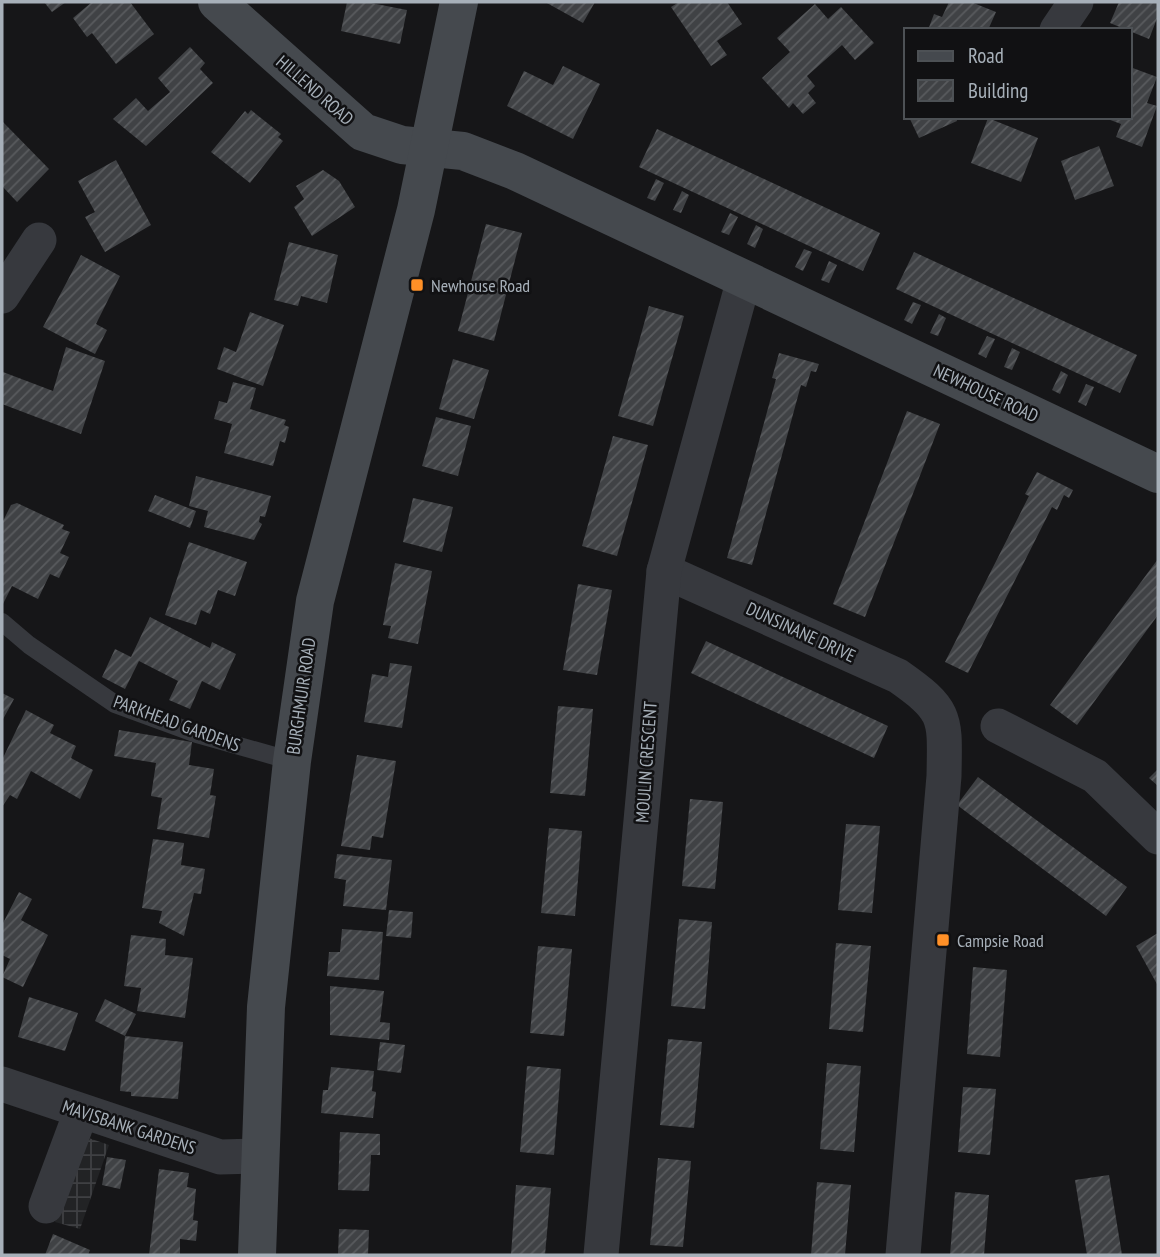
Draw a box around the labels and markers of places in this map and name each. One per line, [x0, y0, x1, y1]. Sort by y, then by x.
place label: Newhouse Road [431, 274, 530, 297]
marker: Newhouse Road [409, 277, 425, 293]
place label: Campsie Road [957, 929, 1044, 952]
marker: Campsie Road [935, 932, 951, 948]

